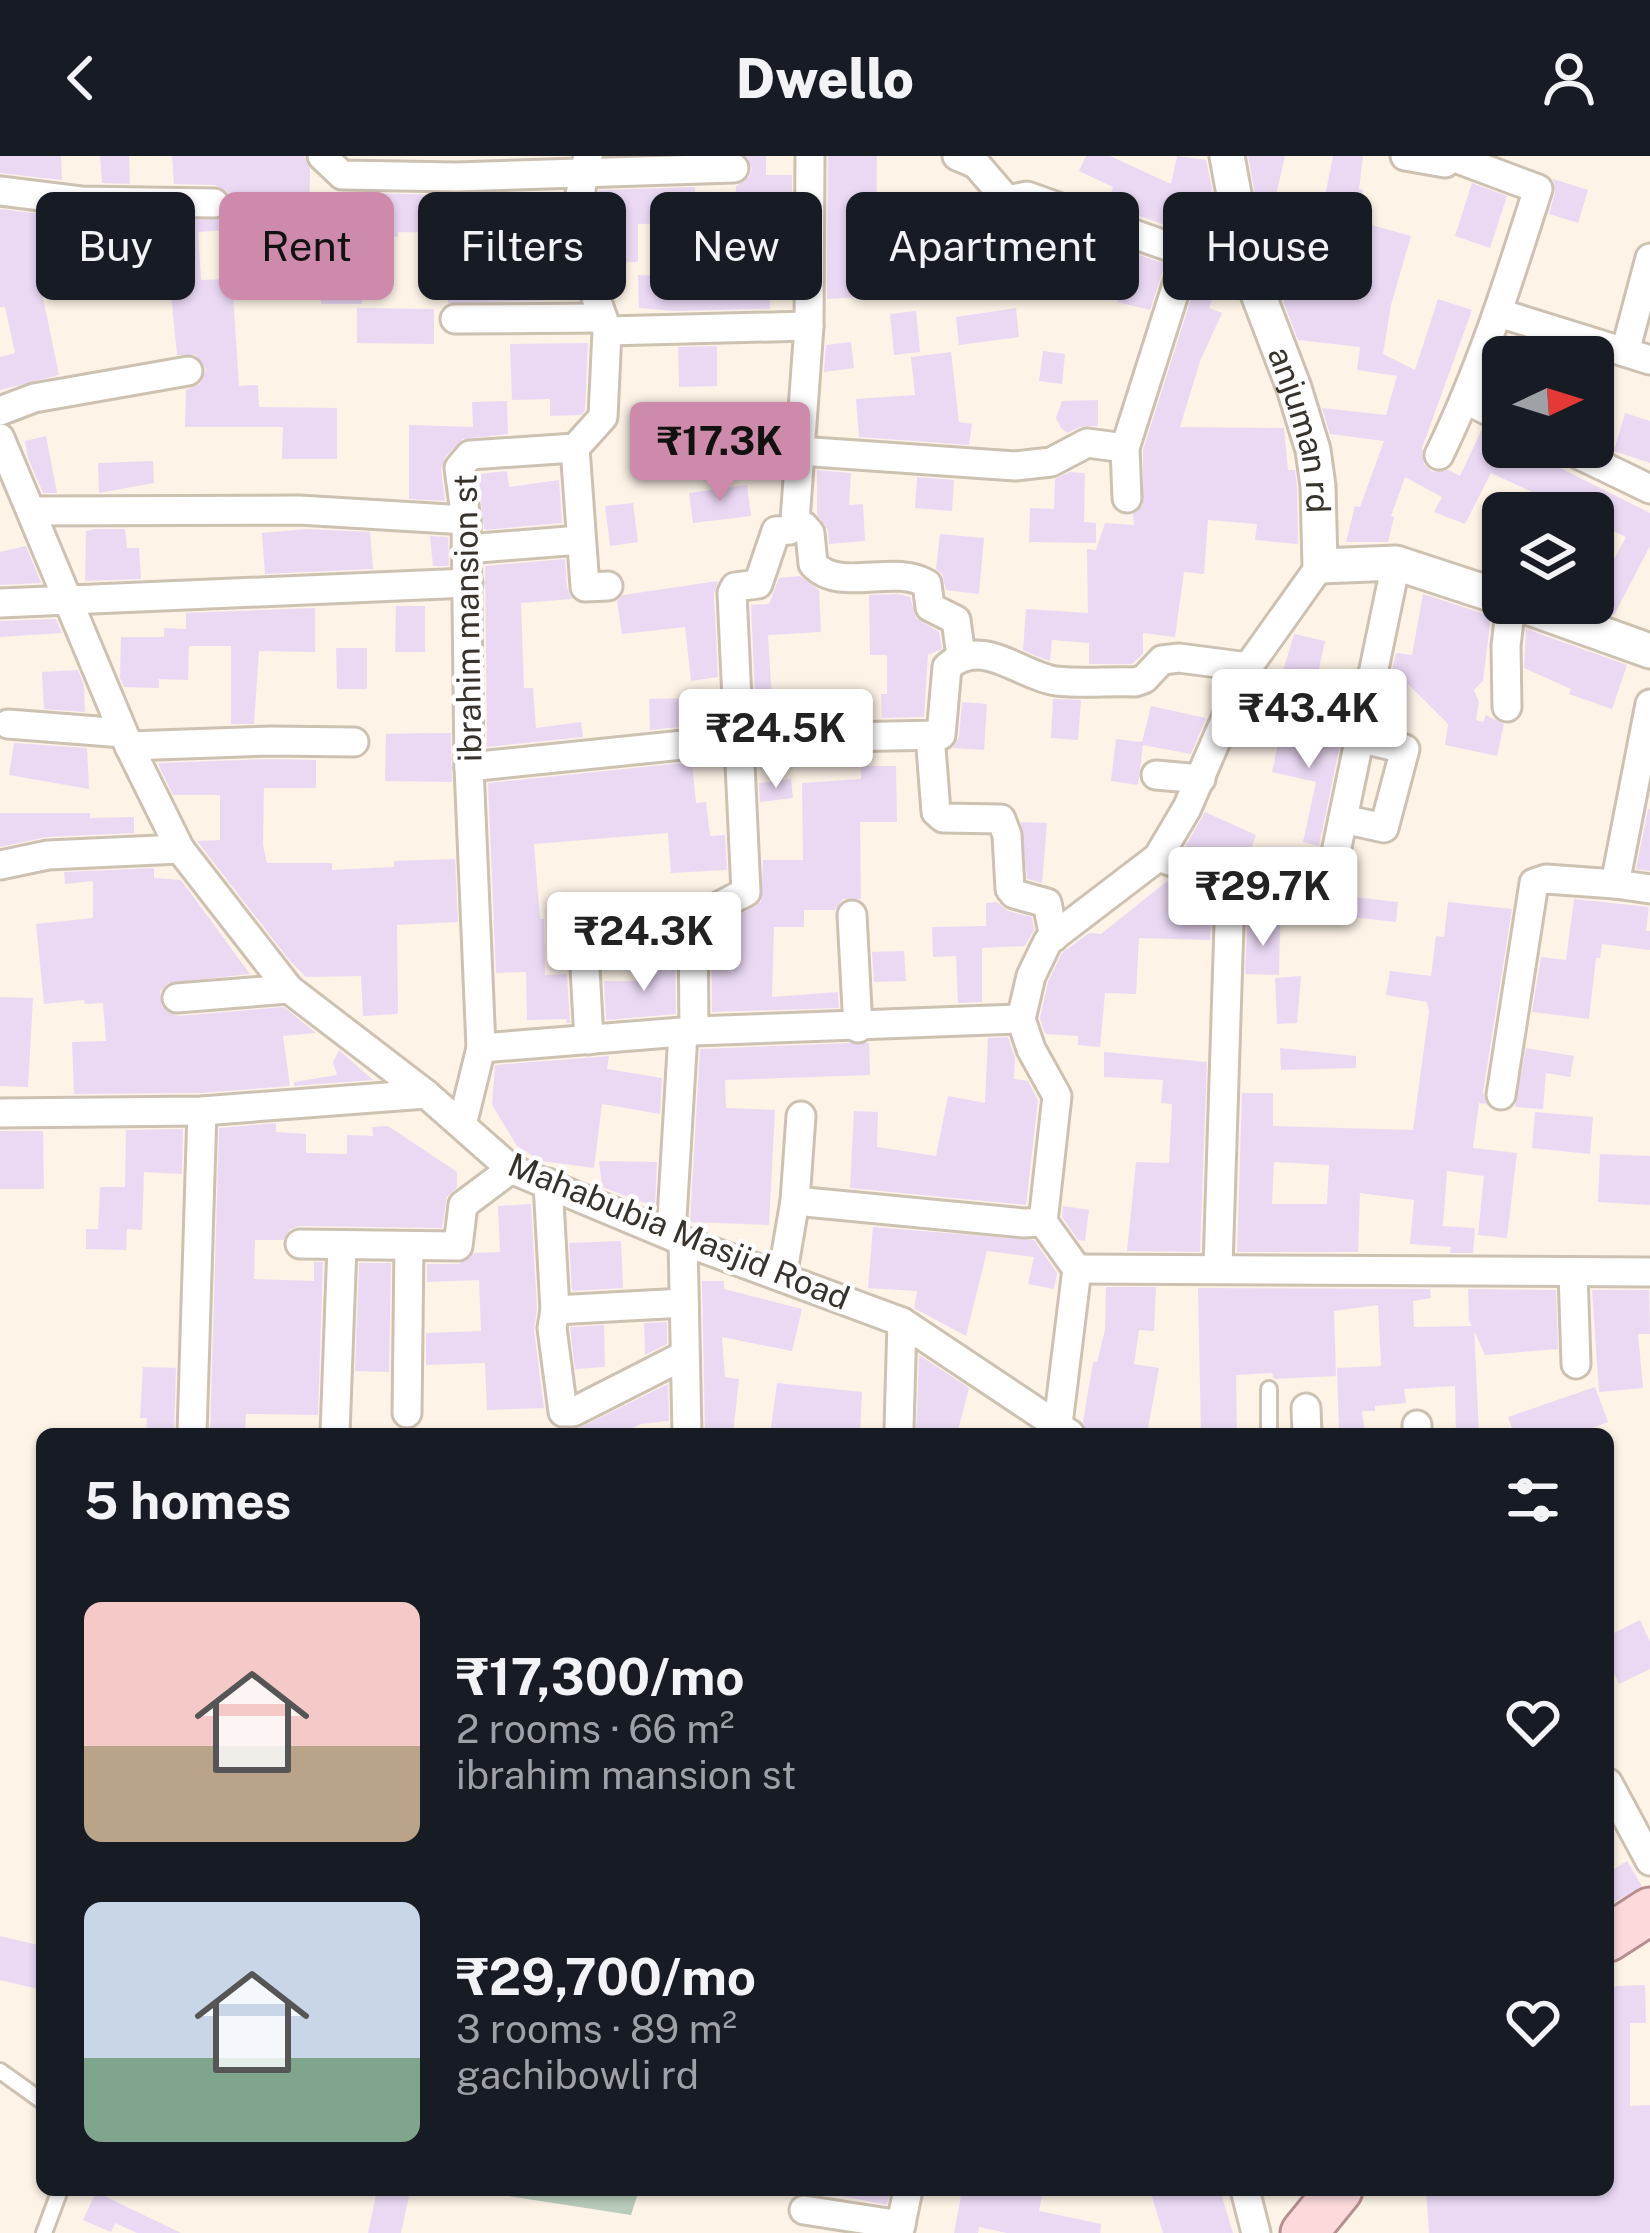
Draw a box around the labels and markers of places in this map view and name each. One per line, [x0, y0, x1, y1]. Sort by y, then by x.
pin: ₹17.3K [622, 402, 818, 504]
pin: ₹43.4K [1211, 669, 1407, 771]
pin: ₹24.5K [678, 689, 874, 791]
pin: ₹29.7K [1165, 847, 1361, 949]
pin: ₹24.3K [546, 892, 742, 994]

